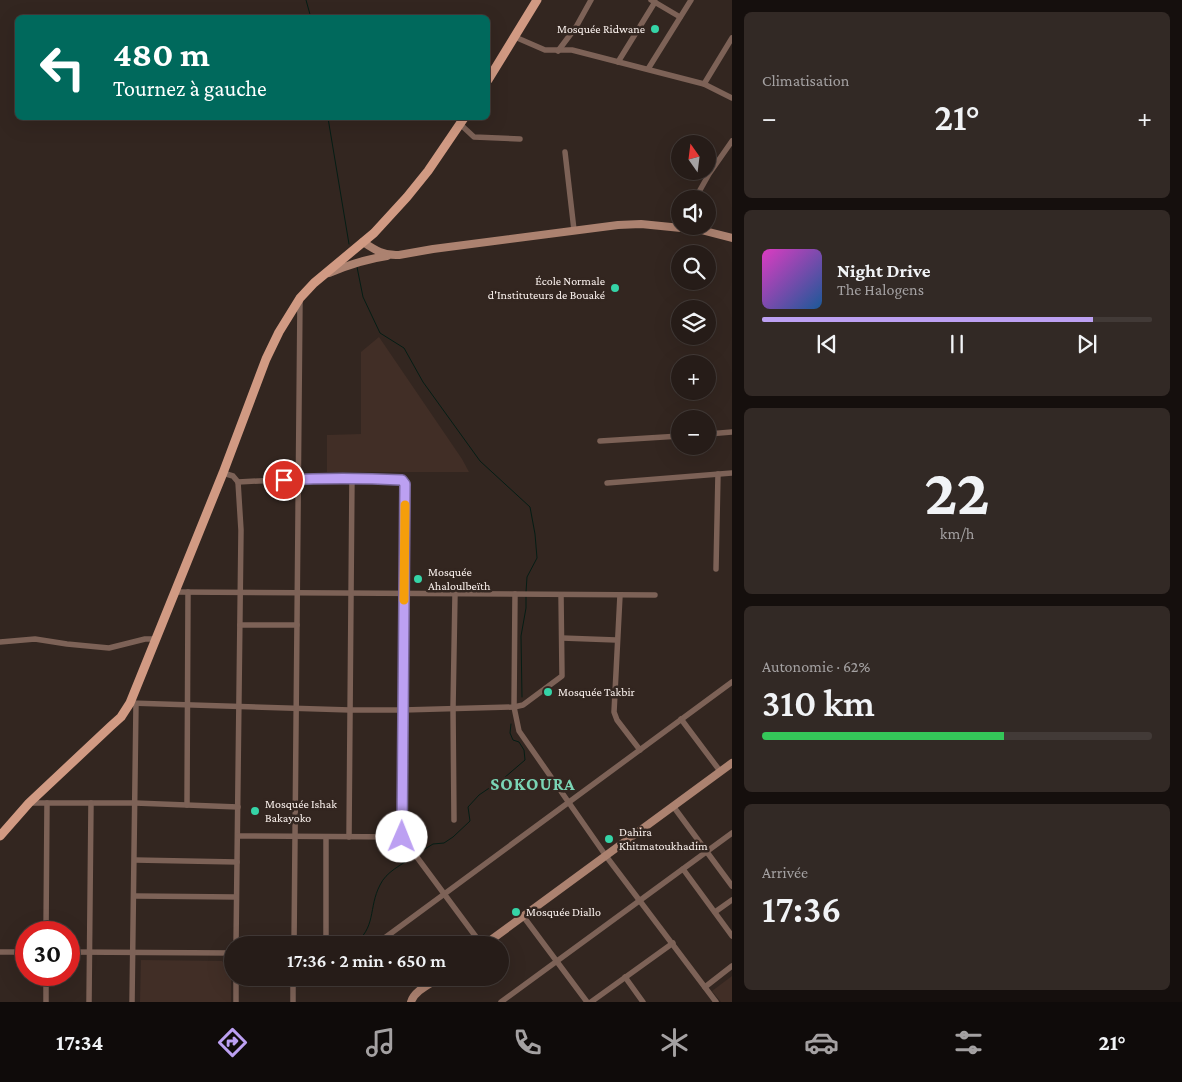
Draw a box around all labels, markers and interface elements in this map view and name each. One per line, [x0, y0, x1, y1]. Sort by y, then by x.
place label: Mosquée Ridwane [557, 22, 645, 36]
marker: Mosquée Ridwane [649, 23, 661, 35]
icon: left [30, 35, 95, 100]
text: 480 m [113, 35, 210, 74]
text: Climatisation [762, 72, 849, 89]
text: Tournez à gauche [113, 76, 267, 101]
text: 21° [934, 96, 980, 138]
text: − [762, 102, 777, 133]
text: + [1137, 102, 1152, 133]
north arrow [671, 135, 716, 180]
map controls [671, 135, 716, 455]
button: sound [671, 190, 716, 235]
button: search [671, 245, 716, 290]
text: Night Drive [837, 260, 930, 281]
place label: École Normale d'Instituteurs de Bouaké [488, 274, 605, 302]
text: The Halogens [837, 281, 924, 298]
marker: École Normale d'Instituteurs de Bouaké [609, 282, 621, 294]
button: layers [671, 300, 716, 345]
icon: previous [813, 330, 841, 358]
icon: pause [943, 330, 971, 358]
icon: next [1073, 330, 1101, 358]
button: + [671, 355, 716, 400]
button: − [671, 410, 716, 455]
text: 22 [924, 456, 990, 528]
pin [263, 459, 305, 501]
icon: arrive [270, 466, 298, 494]
text: km/h [940, 525, 974, 542]
place label: Mosquée Ahaloulbeïth [428, 565, 491, 593]
marker: Mosquée Ahaloulbeïth [412, 573, 424, 585]
text: Autonomie · 62% [762, 658, 870, 675]
text: 310 km [762, 682, 875, 724]
place label: Mosquée Takbir [558, 685, 636, 699]
marker: Mosquée Takbir [542, 686, 554, 698]
district label: SOKOURA [490, 774, 576, 794]
place label: Mosquée Ishak Bakayoko [265, 797, 337, 825]
marker: Mosquée Ishak Bakayoko [249, 805, 261, 817]
position arrow [375, 810, 427, 862]
place label: Dahira Khitmatoukhadim [619, 825, 708, 853]
marker: Dahira Khitmatoukhadim [603, 833, 615, 845]
text: Arrivée [762, 864, 808, 881]
text: 17:36 [762, 888, 841, 930]
place label: Mosquée Diallo [526, 905, 601, 919]
marker: Mosquée Diallo [510, 906, 522, 918]
speed limit sign: 30 [15, 921, 80, 986]
text: 17:36 · 2 min · 650 m [287, 950, 446, 971]
icon: directions [215, 1025, 250, 1060]
icon: music [363, 1025, 398, 1060]
icon: phone [510, 1025, 545, 1060]
icon: climate [657, 1025, 692, 1060]
icon: car [804, 1025, 839, 1060]
icon: filters [951, 1025, 986, 1060]
text: 17:34 [56, 1030, 103, 1055]
text: 21° [1098, 1030, 1126, 1055]

